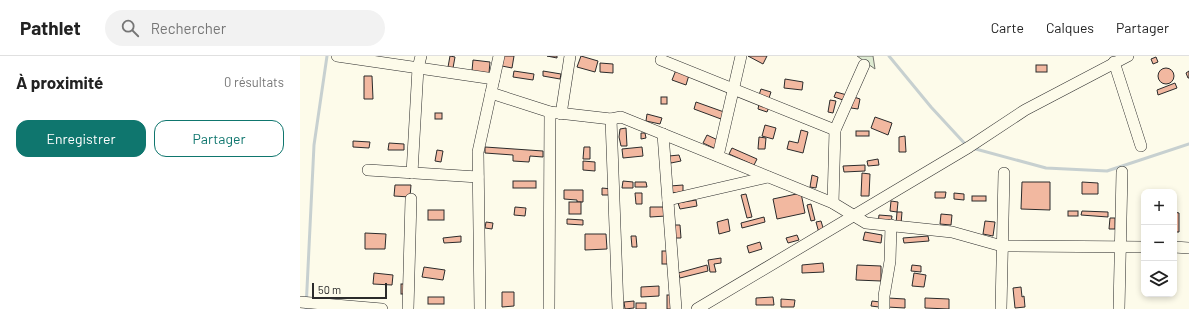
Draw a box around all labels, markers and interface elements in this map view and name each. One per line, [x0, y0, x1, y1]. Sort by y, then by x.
search box [105, 10, 385, 46]
text: Pathlet [20, 16, 81, 39]
icon: search [119, 17, 141, 39]
text: Rechercher [151, 19, 226, 37]
text: Carte [991, 19, 1024, 36]
text: Calques [1046, 19, 1094, 36]
text: Partager [1116, 19, 1169, 36]
text: À proximité [16, 72, 103, 92]
text: 0 résultats [224, 74, 284, 90]
button: Enregistrer [16, 120, 146, 157]
button: Partager [154, 120, 284, 157]
map controls [1141, 189, 1177, 297]
button: + [1141, 189, 1177, 225]
button: − [1141, 225, 1177, 261]
button: layers [1141, 261, 1177, 297]
scale bar [312, 281, 387, 300]
text: 50 m [318, 283, 341, 296]

